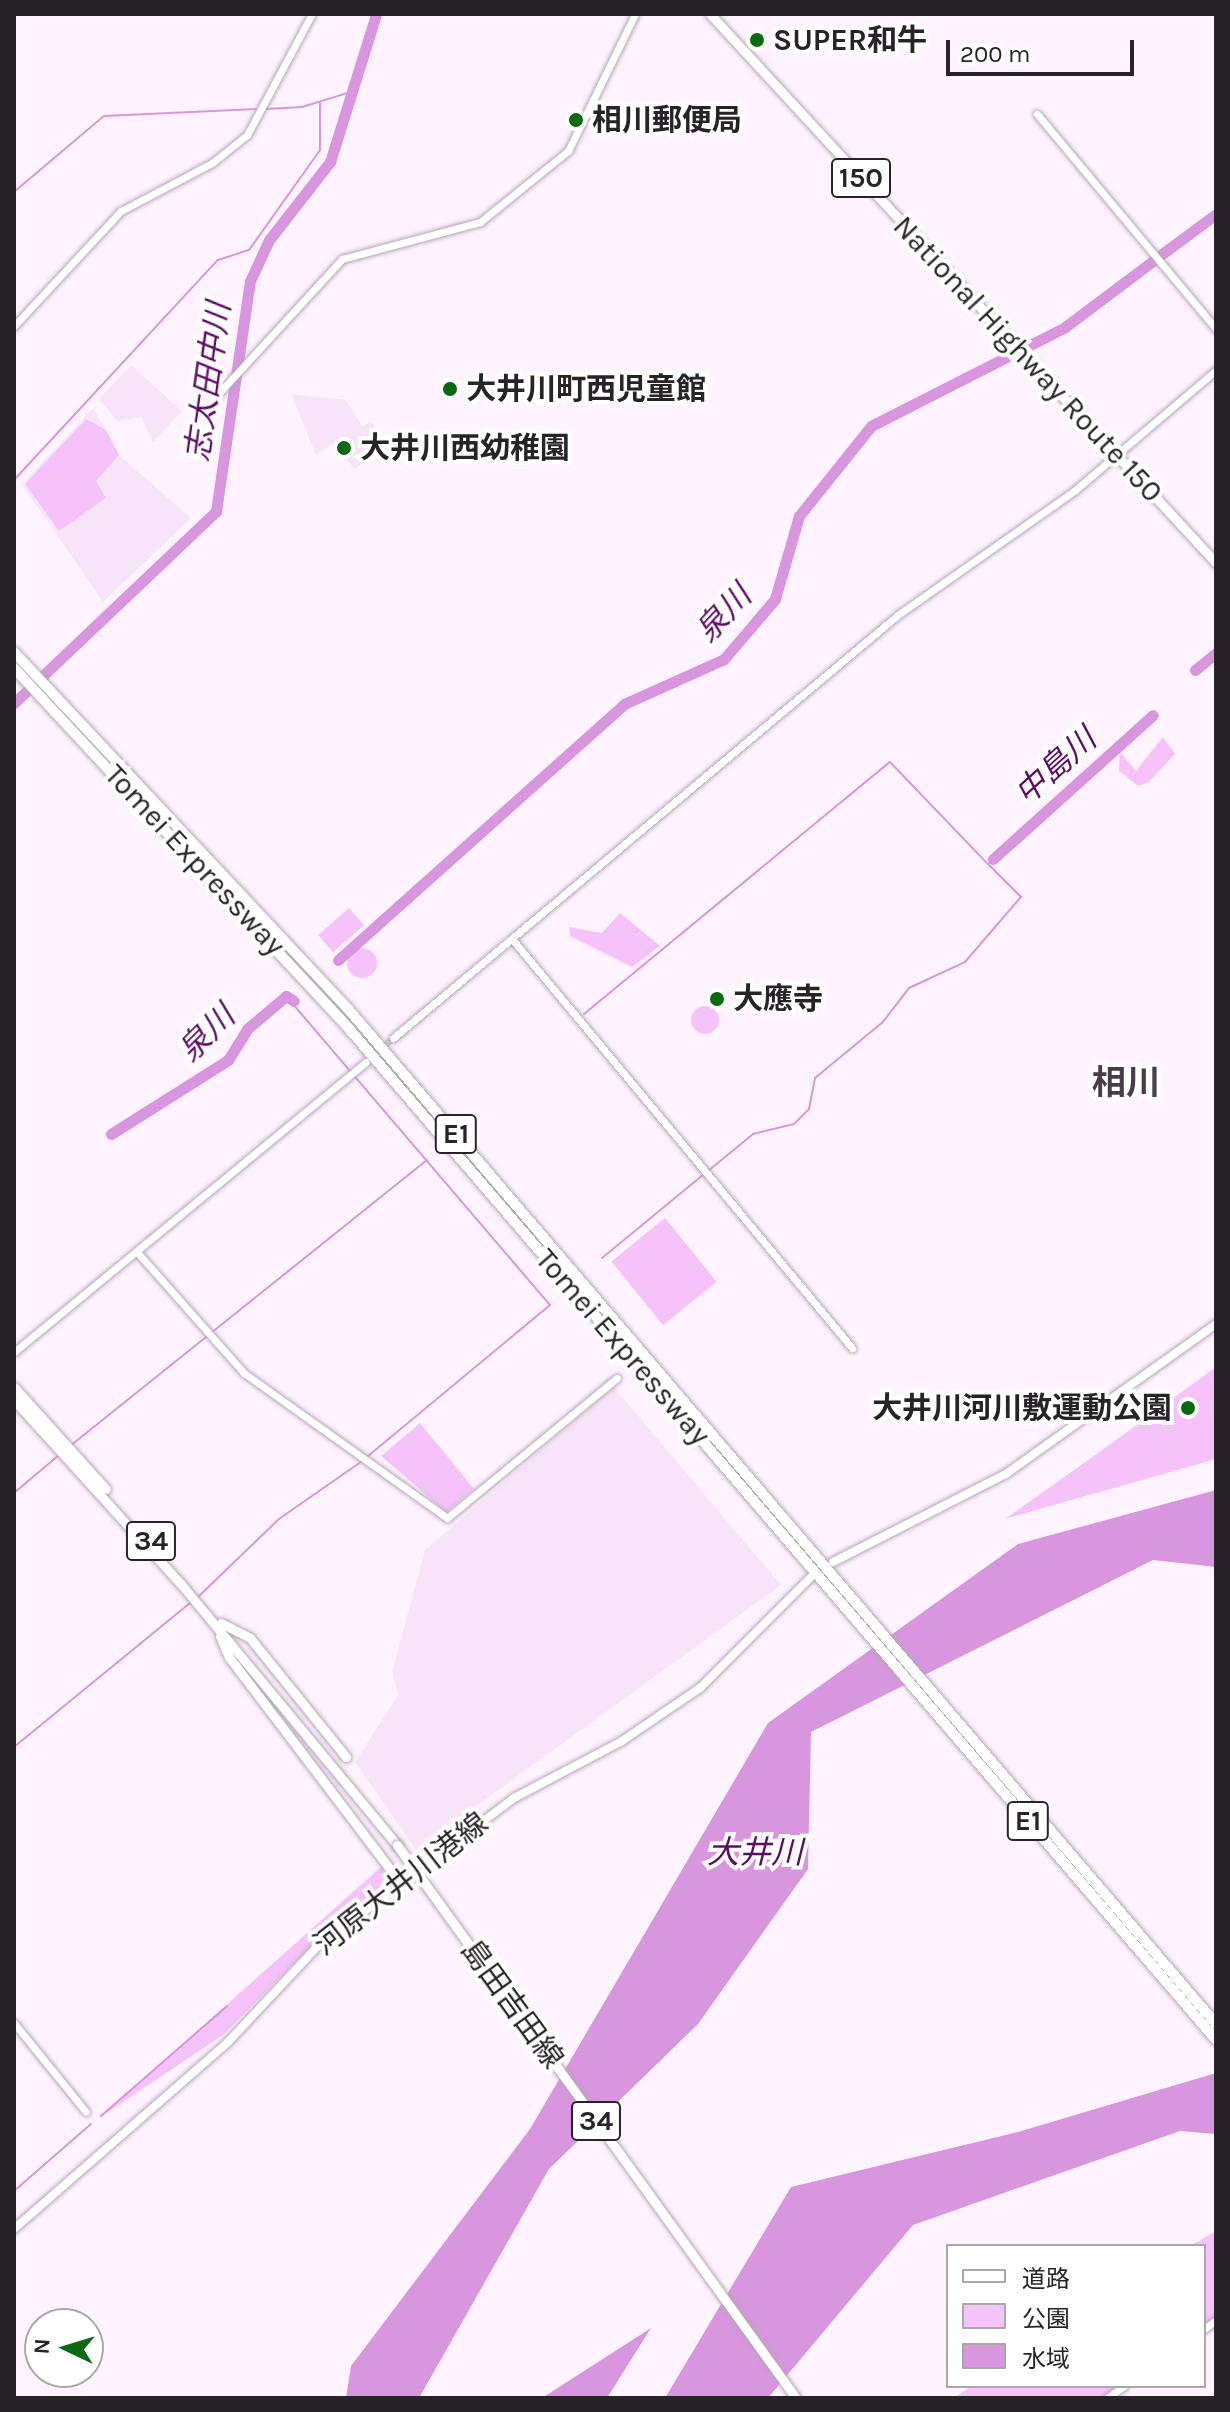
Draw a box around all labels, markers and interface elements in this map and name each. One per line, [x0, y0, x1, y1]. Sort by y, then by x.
place label: SUPER和牛 [773, 22, 927, 58]
scale bar [950, 24, 1138, 74]
marker: SUPER和牛 [748, 31, 766, 49]
text: 200 m [960, 40, 1031, 68]
place label: 相川郵便局 [592, 102, 742, 138]
marker: 相川郵便局 [567, 111, 585, 129]
road number: 150 [831, 154, 891, 202]
street label: National Highway Route 150 [886, 208, 1170, 510]
water label: 志太田中川 [179, 300, 239, 464]
place label: 大井川町西児童館 [466, 371, 706, 407]
marker: 大井川町西児童館 [441, 380, 459, 398]
place label: 大井川西幼稚園 [360, 430, 570, 466]
marker: 大井川西幼稚園 [335, 439, 353, 457]
water label: 泉川 [688, 578, 760, 650]
water label: 中島川 [1007, 721, 1105, 813]
street label: Tomei Expressway [97, 757, 293, 963]
place label: 大應寺 [733, 981, 823, 1017]
marker: 大應寺 [708, 990, 726, 1008]
water label: 泉川 [171, 998, 243, 1070]
district label: 相川 [1092, 1064, 1160, 1104]
road number: E1 [434, 1110, 478, 1158]
street label: Tomei Expressway [528, 1241, 718, 1453]
place label: 大井川河川敷運動公園 [872, 1390, 1172, 1426]
marker: 大井川河川敷運動公園 [1179, 1399, 1197, 1417]
road number: 34 [125, 1517, 177, 1565]
road number: E1 [1006, 1797, 1050, 1845]
street label: 河原大井川港線 [307, 1805, 495, 1963]
water label: 大井川 [707, 1834, 803, 1872]
street label: 島田吉田線 [453, 1933, 571, 2075]
road number: 34 [570, 2097, 622, 2145]
legend [946, 2244, 1206, 2388]
text: 道路 [1022, 2265, 1070, 2293]
text: 公園 [1022, 2305, 1070, 2333]
north arrow [24, 2308, 104, 2388]
text: N [29, 2338, 56, 2355]
text: 水域 [1022, 2345, 1070, 2373]

